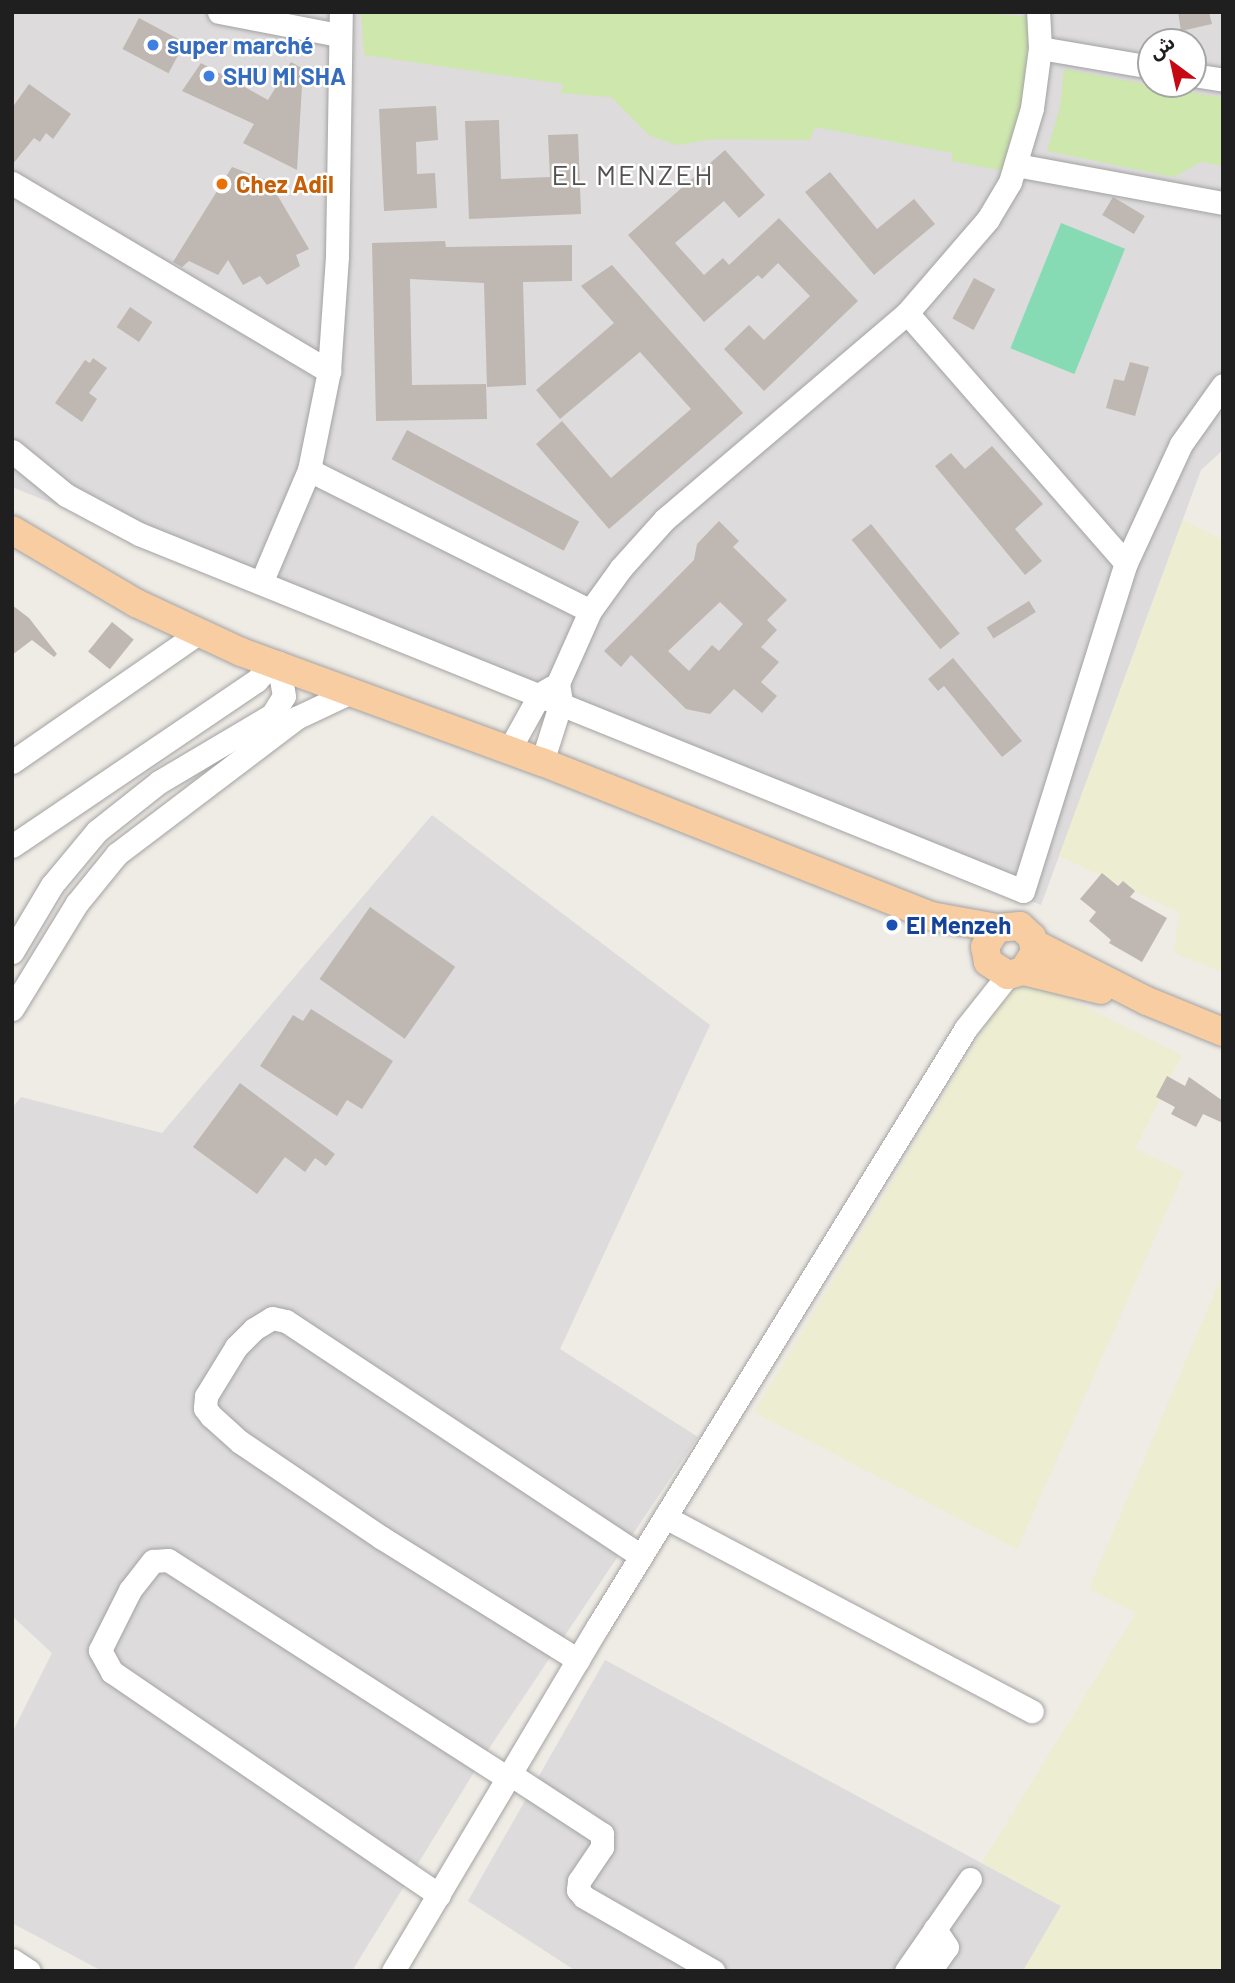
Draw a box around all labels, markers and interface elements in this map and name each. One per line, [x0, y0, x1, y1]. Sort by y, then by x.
north arrow [1137, 28, 1207, 98]
text: ش [1144, 30, 1179, 63]
place label: super marché [167, 31, 313, 59]
marker: super marché [145, 37, 161, 53]
place label: SHU MI SHA [223, 62, 346, 90]
marker: SHU MI SHA [201, 68, 217, 84]
district label: EL MENZEH [553, 157, 713, 191]
place label: Chez Adil [236, 170, 334, 198]
marker: Chez Adil [214, 176, 230, 192]
place label: El Menzeh [906, 911, 1011, 939]
marker: El Menzeh [884, 917, 900, 933]

